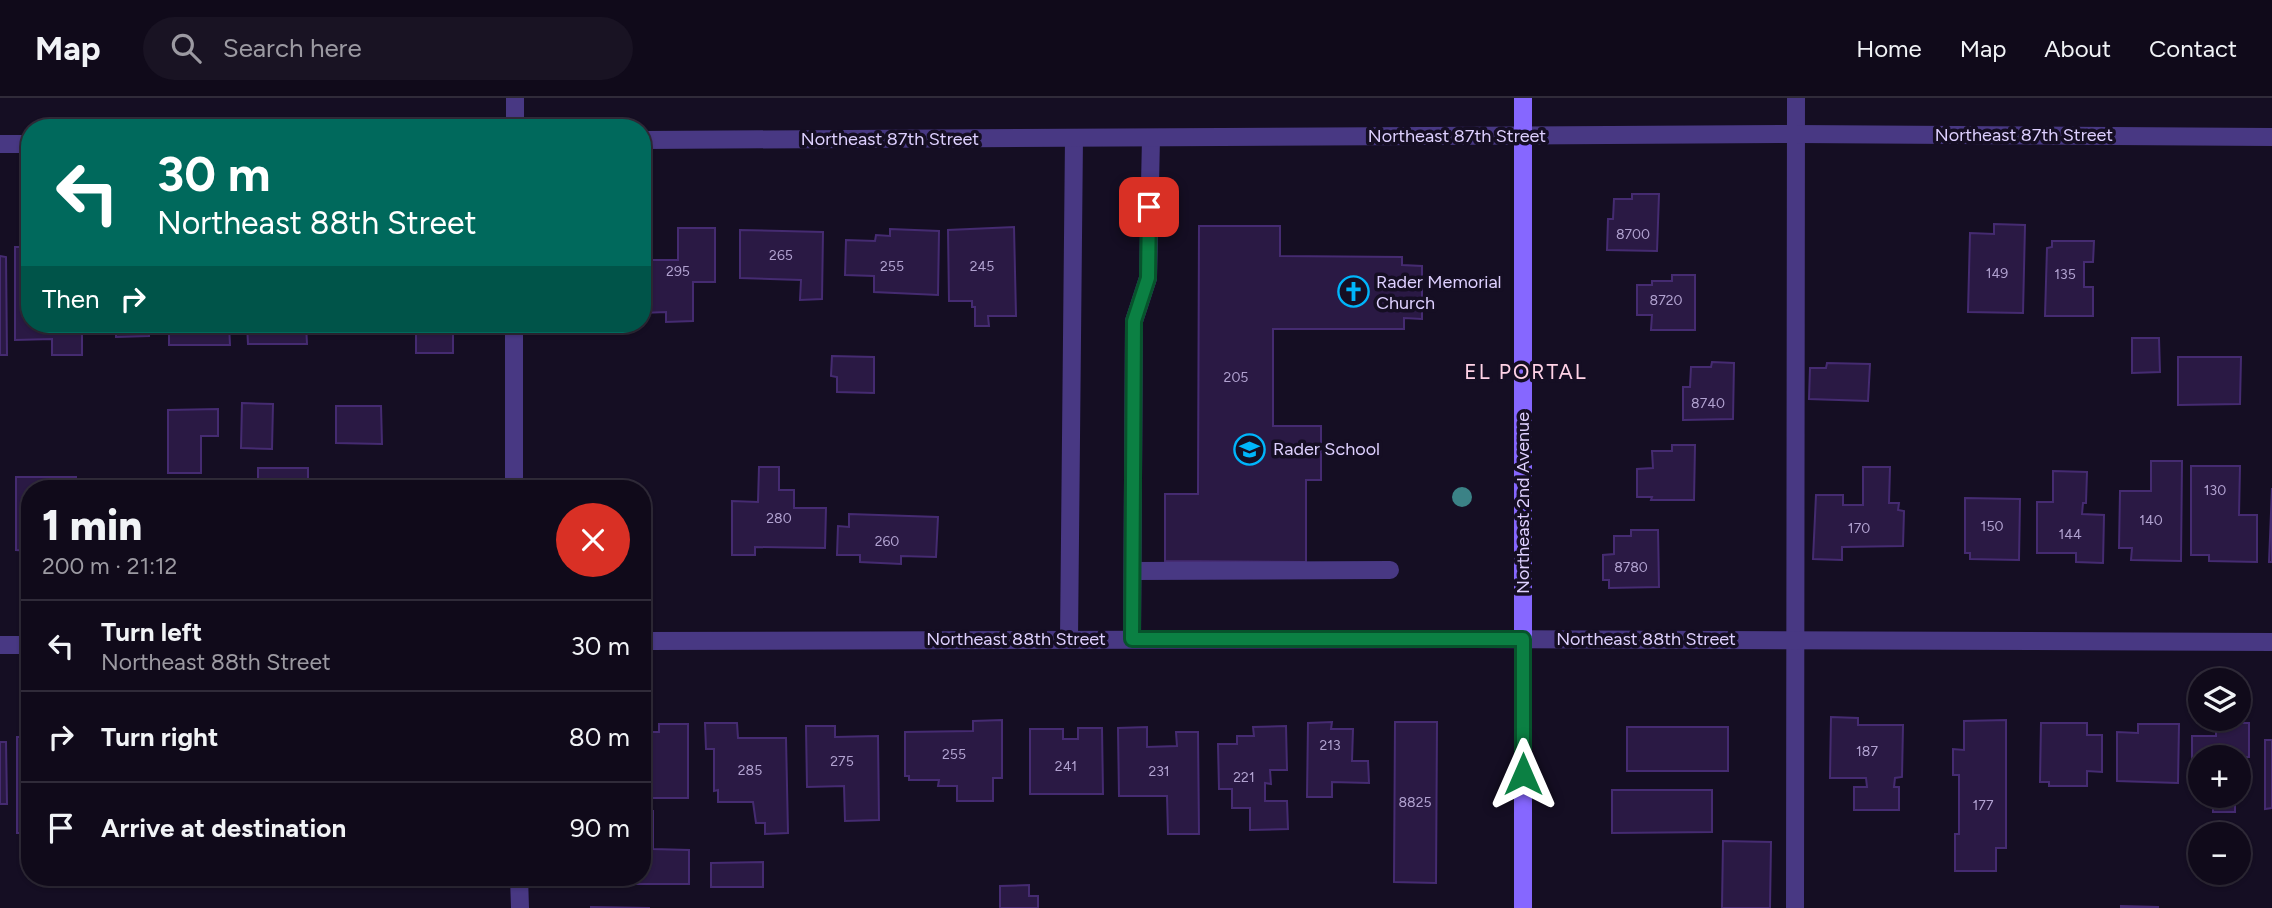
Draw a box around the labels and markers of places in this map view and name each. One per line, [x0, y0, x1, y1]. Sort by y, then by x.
pin [1119, 177, 1179, 237]
place label: Rader Memorial Church [1376, 271, 1502, 314]
church icon: Rader Memorial Church [1336, 275, 1370, 309]
school or university icon: Rader School [1233, 432, 1267, 466]
place label: Rader School [1273, 438, 1380, 460]

